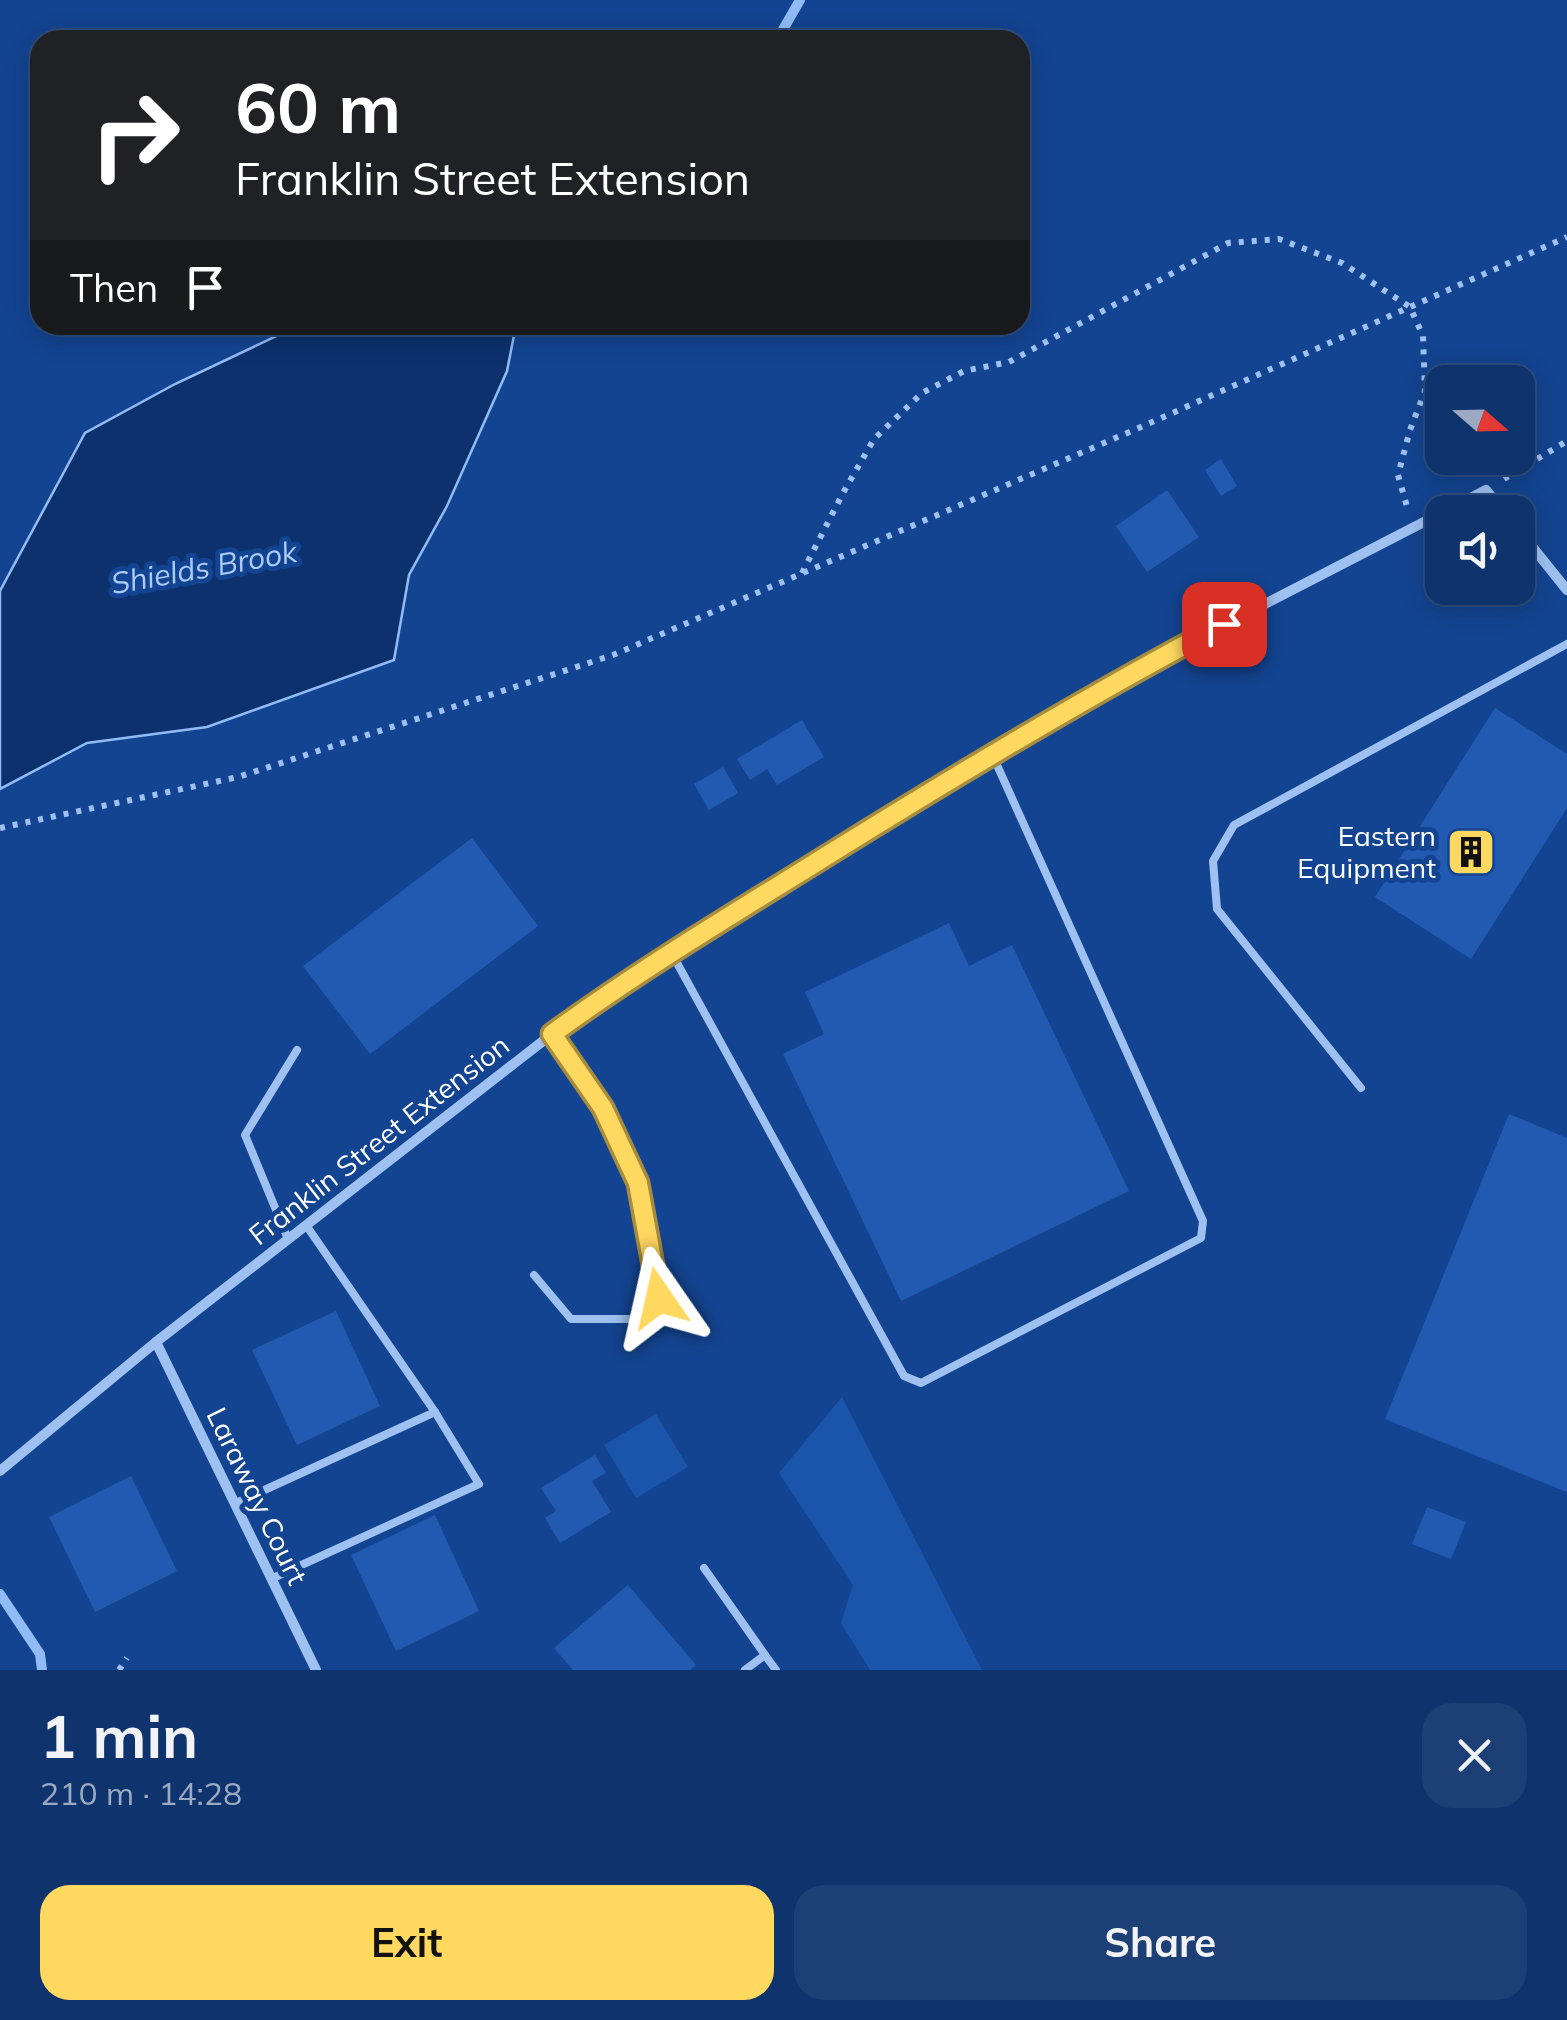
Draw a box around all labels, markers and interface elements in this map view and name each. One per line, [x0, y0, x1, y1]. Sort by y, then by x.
text: 60 m [235, 63, 401, 151]
icon: right [70, 70, 200, 200]
text: Franklin Street Extension [235, 150, 750, 206]
icon: arrive [178, 260, 233, 315]
text: Then [70, 264, 158, 312]
north arrow [1425, 365, 1535, 475]
map controls [1425, 365, 1535, 605]
button: sound [1425, 495, 1535, 605]
water label: Shields Brook [108, 532, 301, 602]
pin [1182, 582, 1267, 667]
icon: arrive [1197, 597, 1252, 652]
place label: Eastern Equipment [1297, 818, 1436, 885]
building icon: Eastern Equipment [1445, 826, 1497, 878]
street label: Franklin Street Extension [242, 1027, 516, 1252]
position arrow [607, 1246, 711, 1350]
street label: Laraway Court [199, 1402, 315, 1590]
text: 1 min [40, 1698, 198, 1773]
button: close [1422, 1703, 1527, 1808]
text: 210 m · 14:28 [40, 1773, 242, 1813]
button: Exit [40, 1885, 774, 2000]
button: Share [794, 1885, 1527, 2000]

